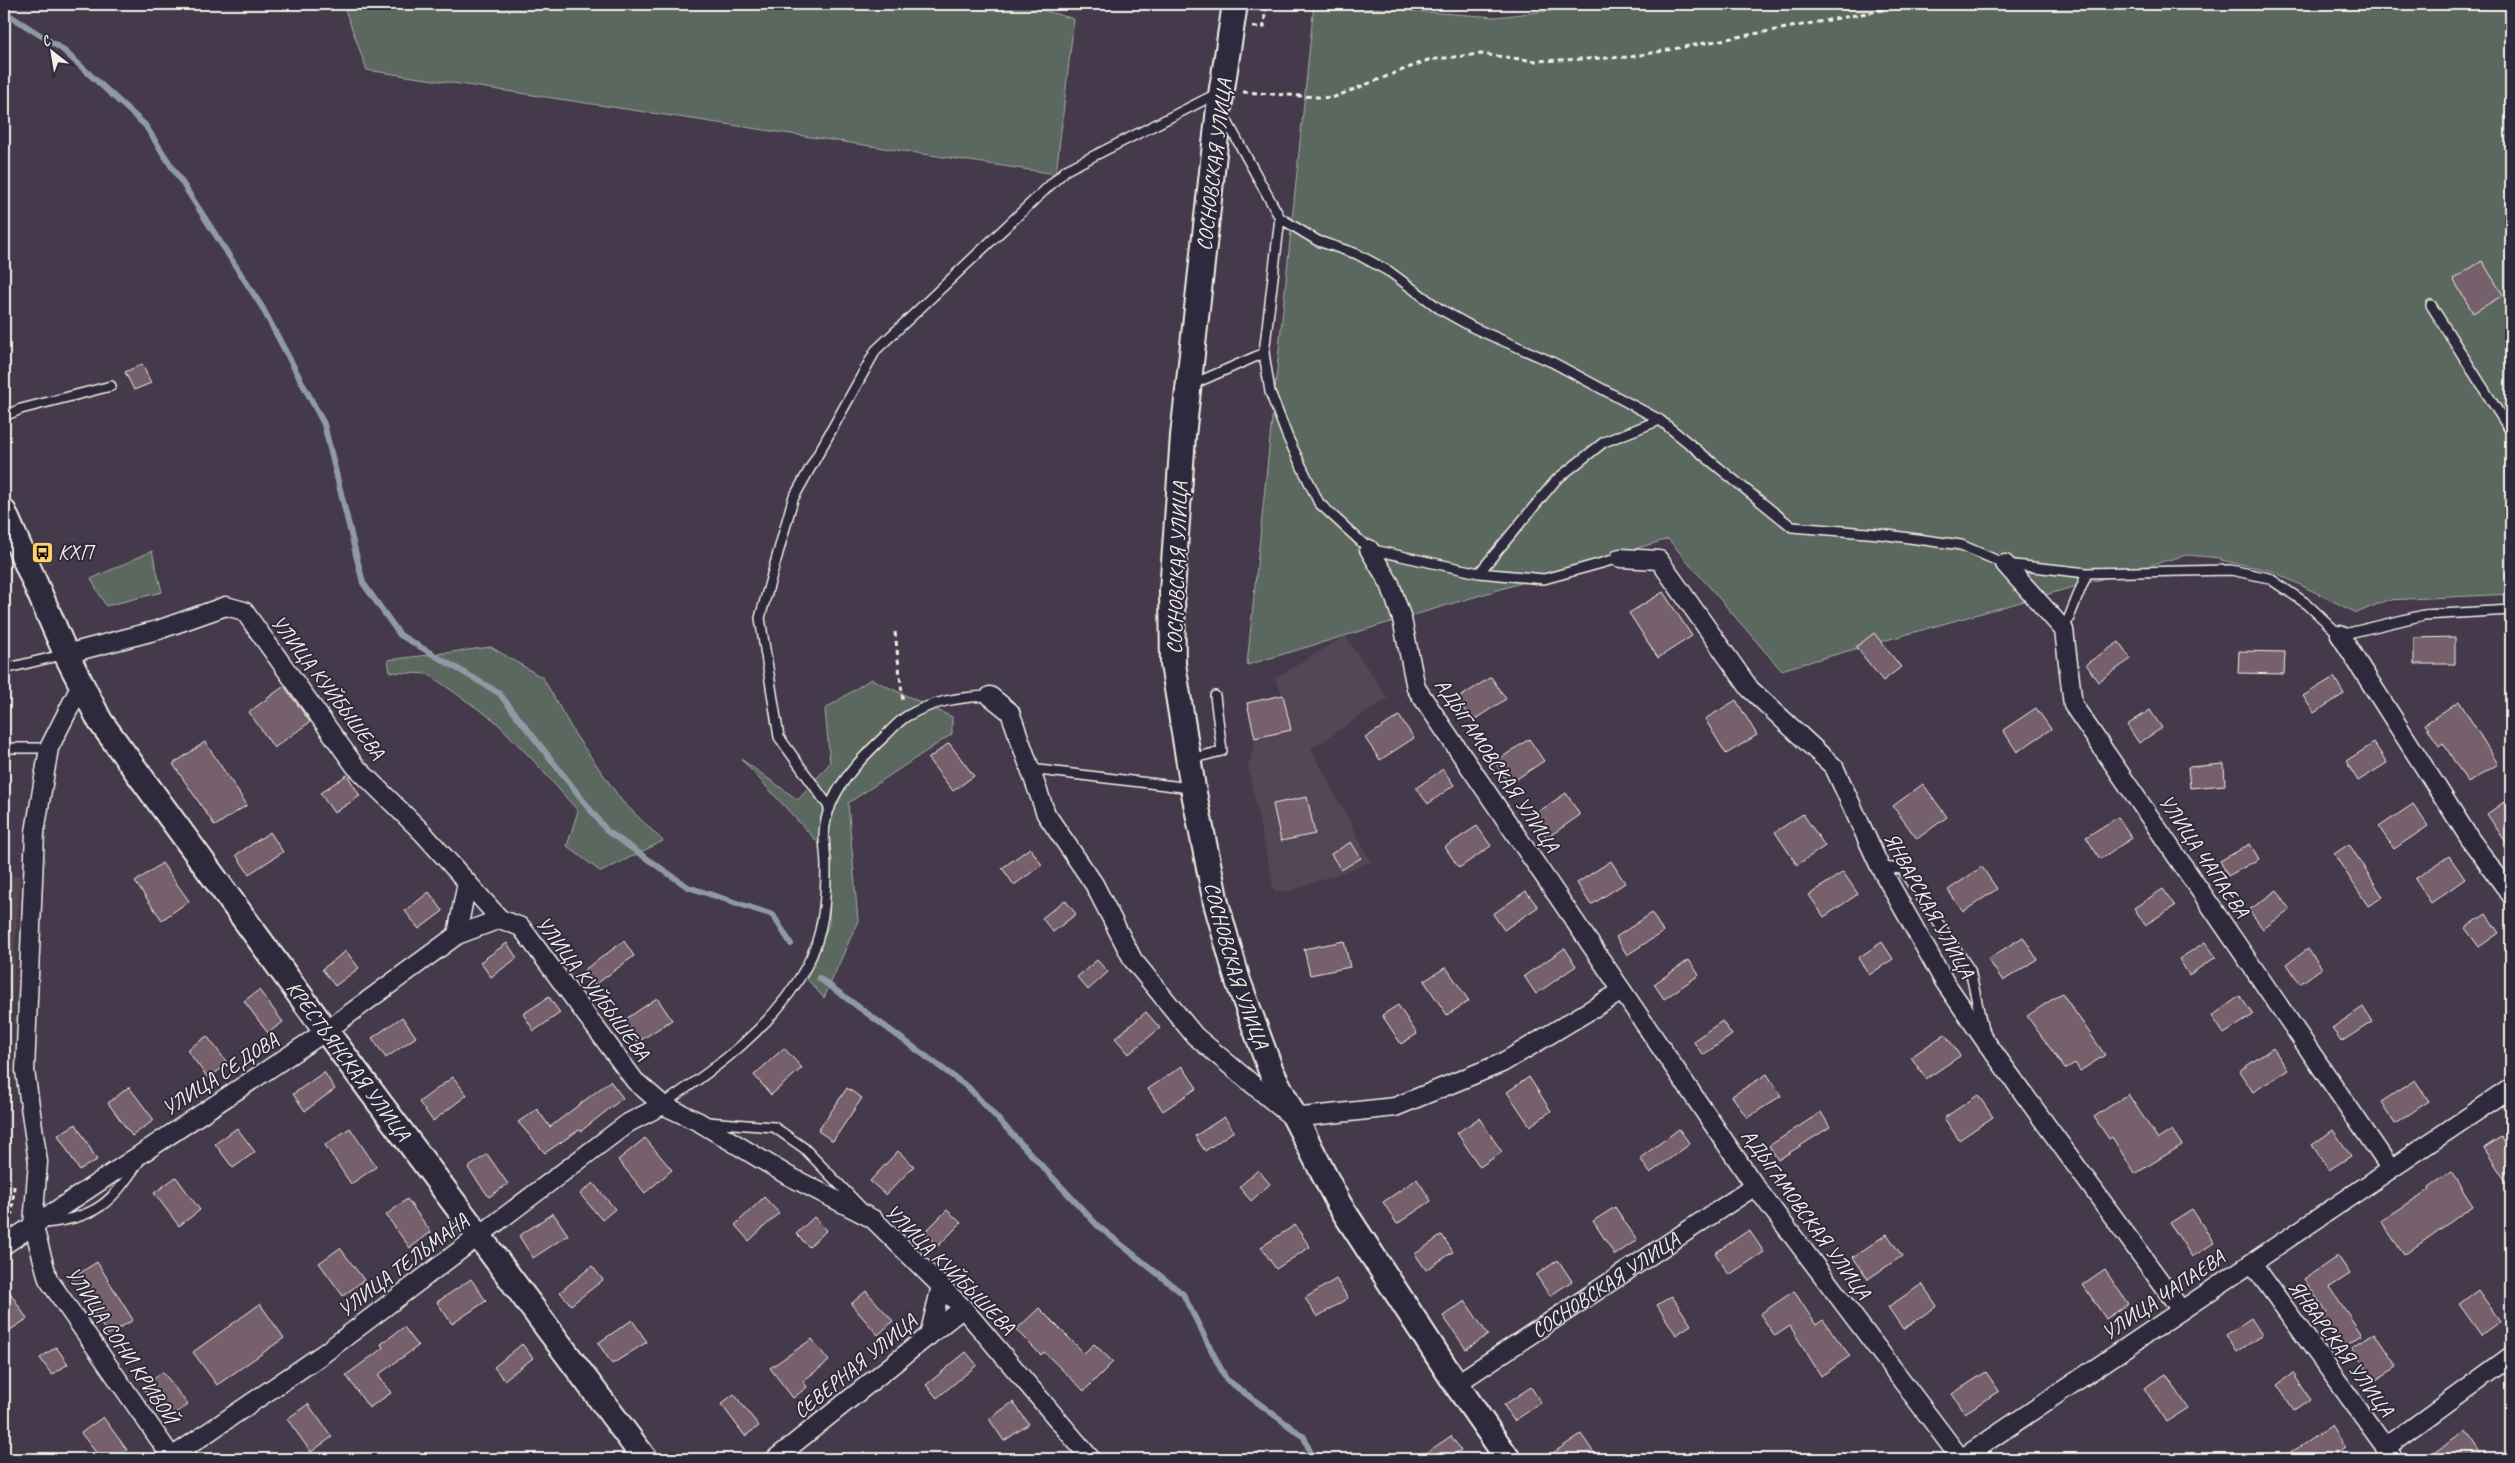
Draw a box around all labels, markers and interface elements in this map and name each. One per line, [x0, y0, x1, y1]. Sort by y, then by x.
north arrow [28, 28, 78, 78]
text: С [38, 31, 55, 50]
street label: СОСНОВСКАЯ УЛИЦА [1191, 76, 1238, 252]
street label: СОСНОВСКАЯ УЛИЦА [1161, 480, 1193, 655]
place label: КХП [58, 539, 96, 565]
bus stop icon: КХП [30, 540, 54, 564]
street label: УЛИЦА КУЙБЫШЕВА [265, 610, 391, 765]
street label: АДЫГАМОВСКАЯ УЛИЦА [1429, 673, 1566, 858]
street label: УЛИЦА ЧАПАЕВА [2153, 790, 2255, 924]
street label: ЯНВАРСКАЯ УЛИЦА [1878, 828, 1980, 984]
street label: СОСНОВСКАЯ УЛИЦА [1199, 880, 1275, 1053]
street label: УЛИЦА КУЙБЫШЕВА [530, 911, 656, 1066]
street label: КРЕСТЬЯНСКАЯ УЛИЦА [281, 976, 417, 1147]
street label: УЛИЦА СЕДОВА [157, 1027, 283, 1121]
street label: АДЫГАМОВСКАЯ УЛИЦА [1736, 1124, 1877, 1305]
street label: УЛИЦА КУЙБЫШЕВА [879, 1198, 1021, 1340]
street label: УЛИЦА ТЕЛЬМАНА [333, 1207, 474, 1323]
street label: СОСНОВСКАЯ УЛИЦА [1526, 1226, 1686, 1344]
street label: УЛИЦА ЧАПАЕВА [2097, 1244, 2231, 1346]
street label: УЛИЦА СОНИ КРИВОЙ [60, 1262, 186, 1431]
street label: ЯНВАРСКАЯ УЛИЦА [2283, 1275, 2400, 1423]
street label: СЕВЕРНАЯ УЛИЦА [788, 1307, 923, 1424]

